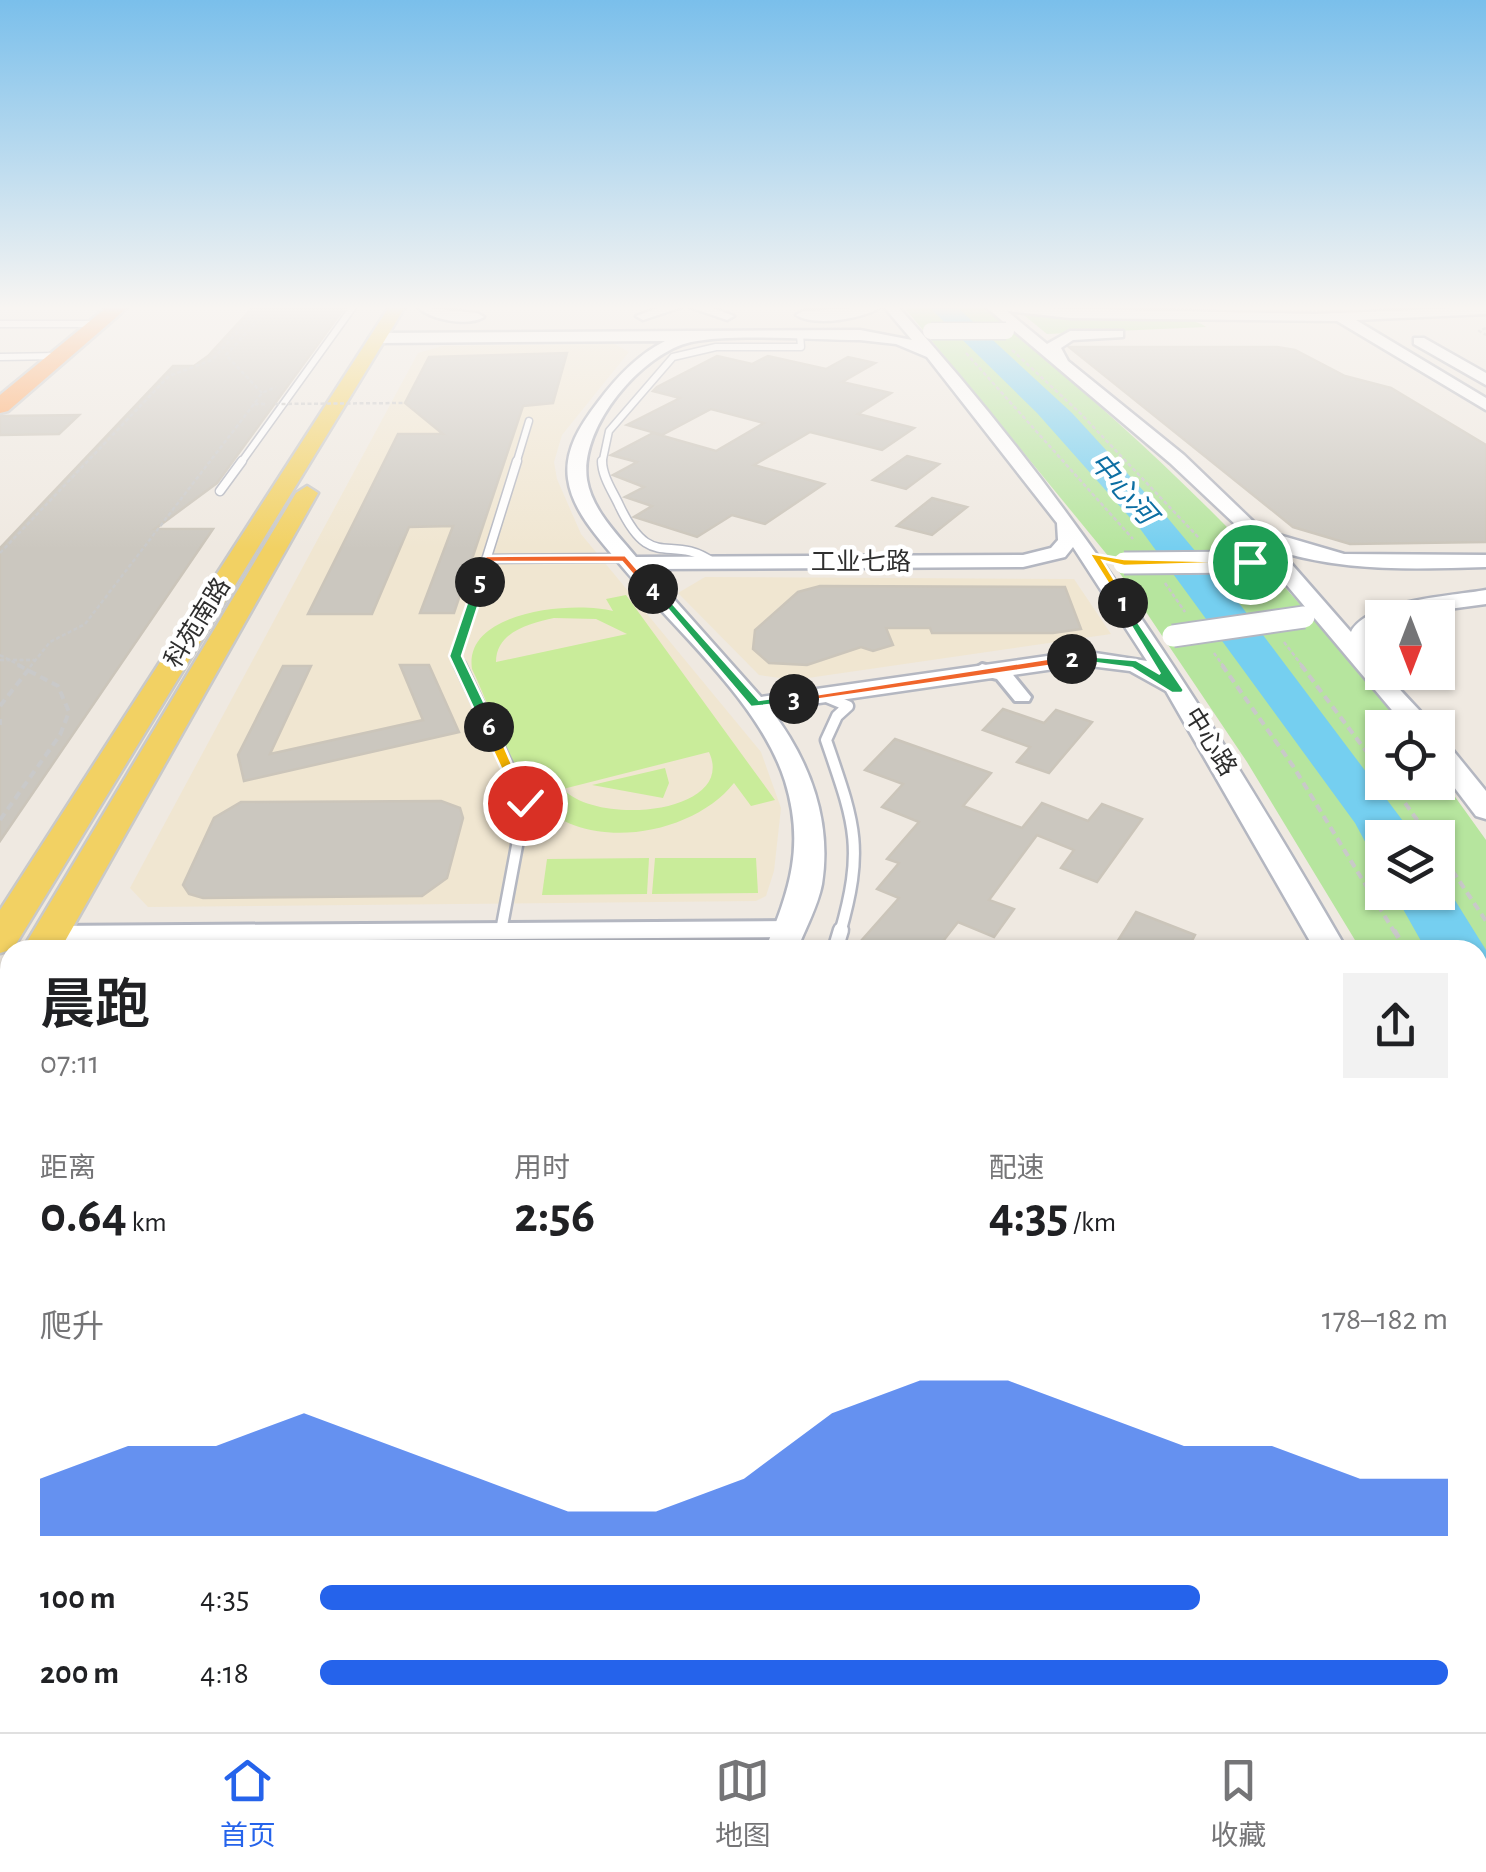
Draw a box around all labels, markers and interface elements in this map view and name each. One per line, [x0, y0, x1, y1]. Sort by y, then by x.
water label: 中心河 [1084, 447, 1165, 534]
pin [1208, 520, 1293, 605]
icon: arrive [1223, 535, 1278, 590]
street label: 工业七路 [811, 548, 911, 575]
pin: 5 [455, 557, 505, 607]
pin: 4 [628, 564, 678, 614]
text: 5 [474, 568, 486, 596]
street label: 科苑南路 [159, 573, 235, 672]
text: 4 [646, 575, 660, 603]
pin: 1 [1098, 578, 1148, 628]
text: 1 [1118, 589, 1128, 617]
north arrow [1365, 600, 1455, 690]
map controls [1365, 600, 1455, 910]
pin: 2 [1047, 634, 1097, 684]
text: 2 [1065, 645, 1079, 673]
pin: 3 [769, 674, 819, 724]
text: 3 [788, 685, 800, 713]
pin: 6 [464, 702, 514, 752]
street label: 中心路 [1180, 703, 1242, 780]
button: locate [1365, 710, 1455, 800]
text: 6 [482, 713, 496, 741]
pin [483, 761, 568, 846]
icon: check [498, 776, 553, 831]
button: layers [1365, 820, 1455, 910]
button: share [1343, 973, 1448, 1078]
text: 晨跑 [40, 979, 150, 1034]
text: 07:11 [40, 1047, 100, 1079]
text: 距离 [40, 1155, 96, 1183]
text: 用时 [514, 1155, 570, 1183]
text: 配速 [989, 1155, 1045, 1183]
text: 0.64 [40, 1191, 127, 1241]
text: 2:56 [514, 1191, 595, 1241]
text: 4:35 [989, 1191, 1068, 1241]
text: km [127, 1209, 167, 1237]
text: /km [1068, 1209, 1116, 1237]
text: 178–182 m [1322, 1303, 1448, 1335]
text: 爬升 [40, 1311, 104, 1343]
text: 100 m [40, 1582, 116, 1614]
text: 4:35 [200, 1582, 249, 1614]
text: 200 m [40, 1657, 119, 1689]
text: 4:18 [200, 1657, 249, 1689]
tab: 首页 [220, 1753, 276, 1854]
tab: 地图 [715, 1753, 771, 1854]
tab: 收藏 [1210, 1753, 1266, 1854]

